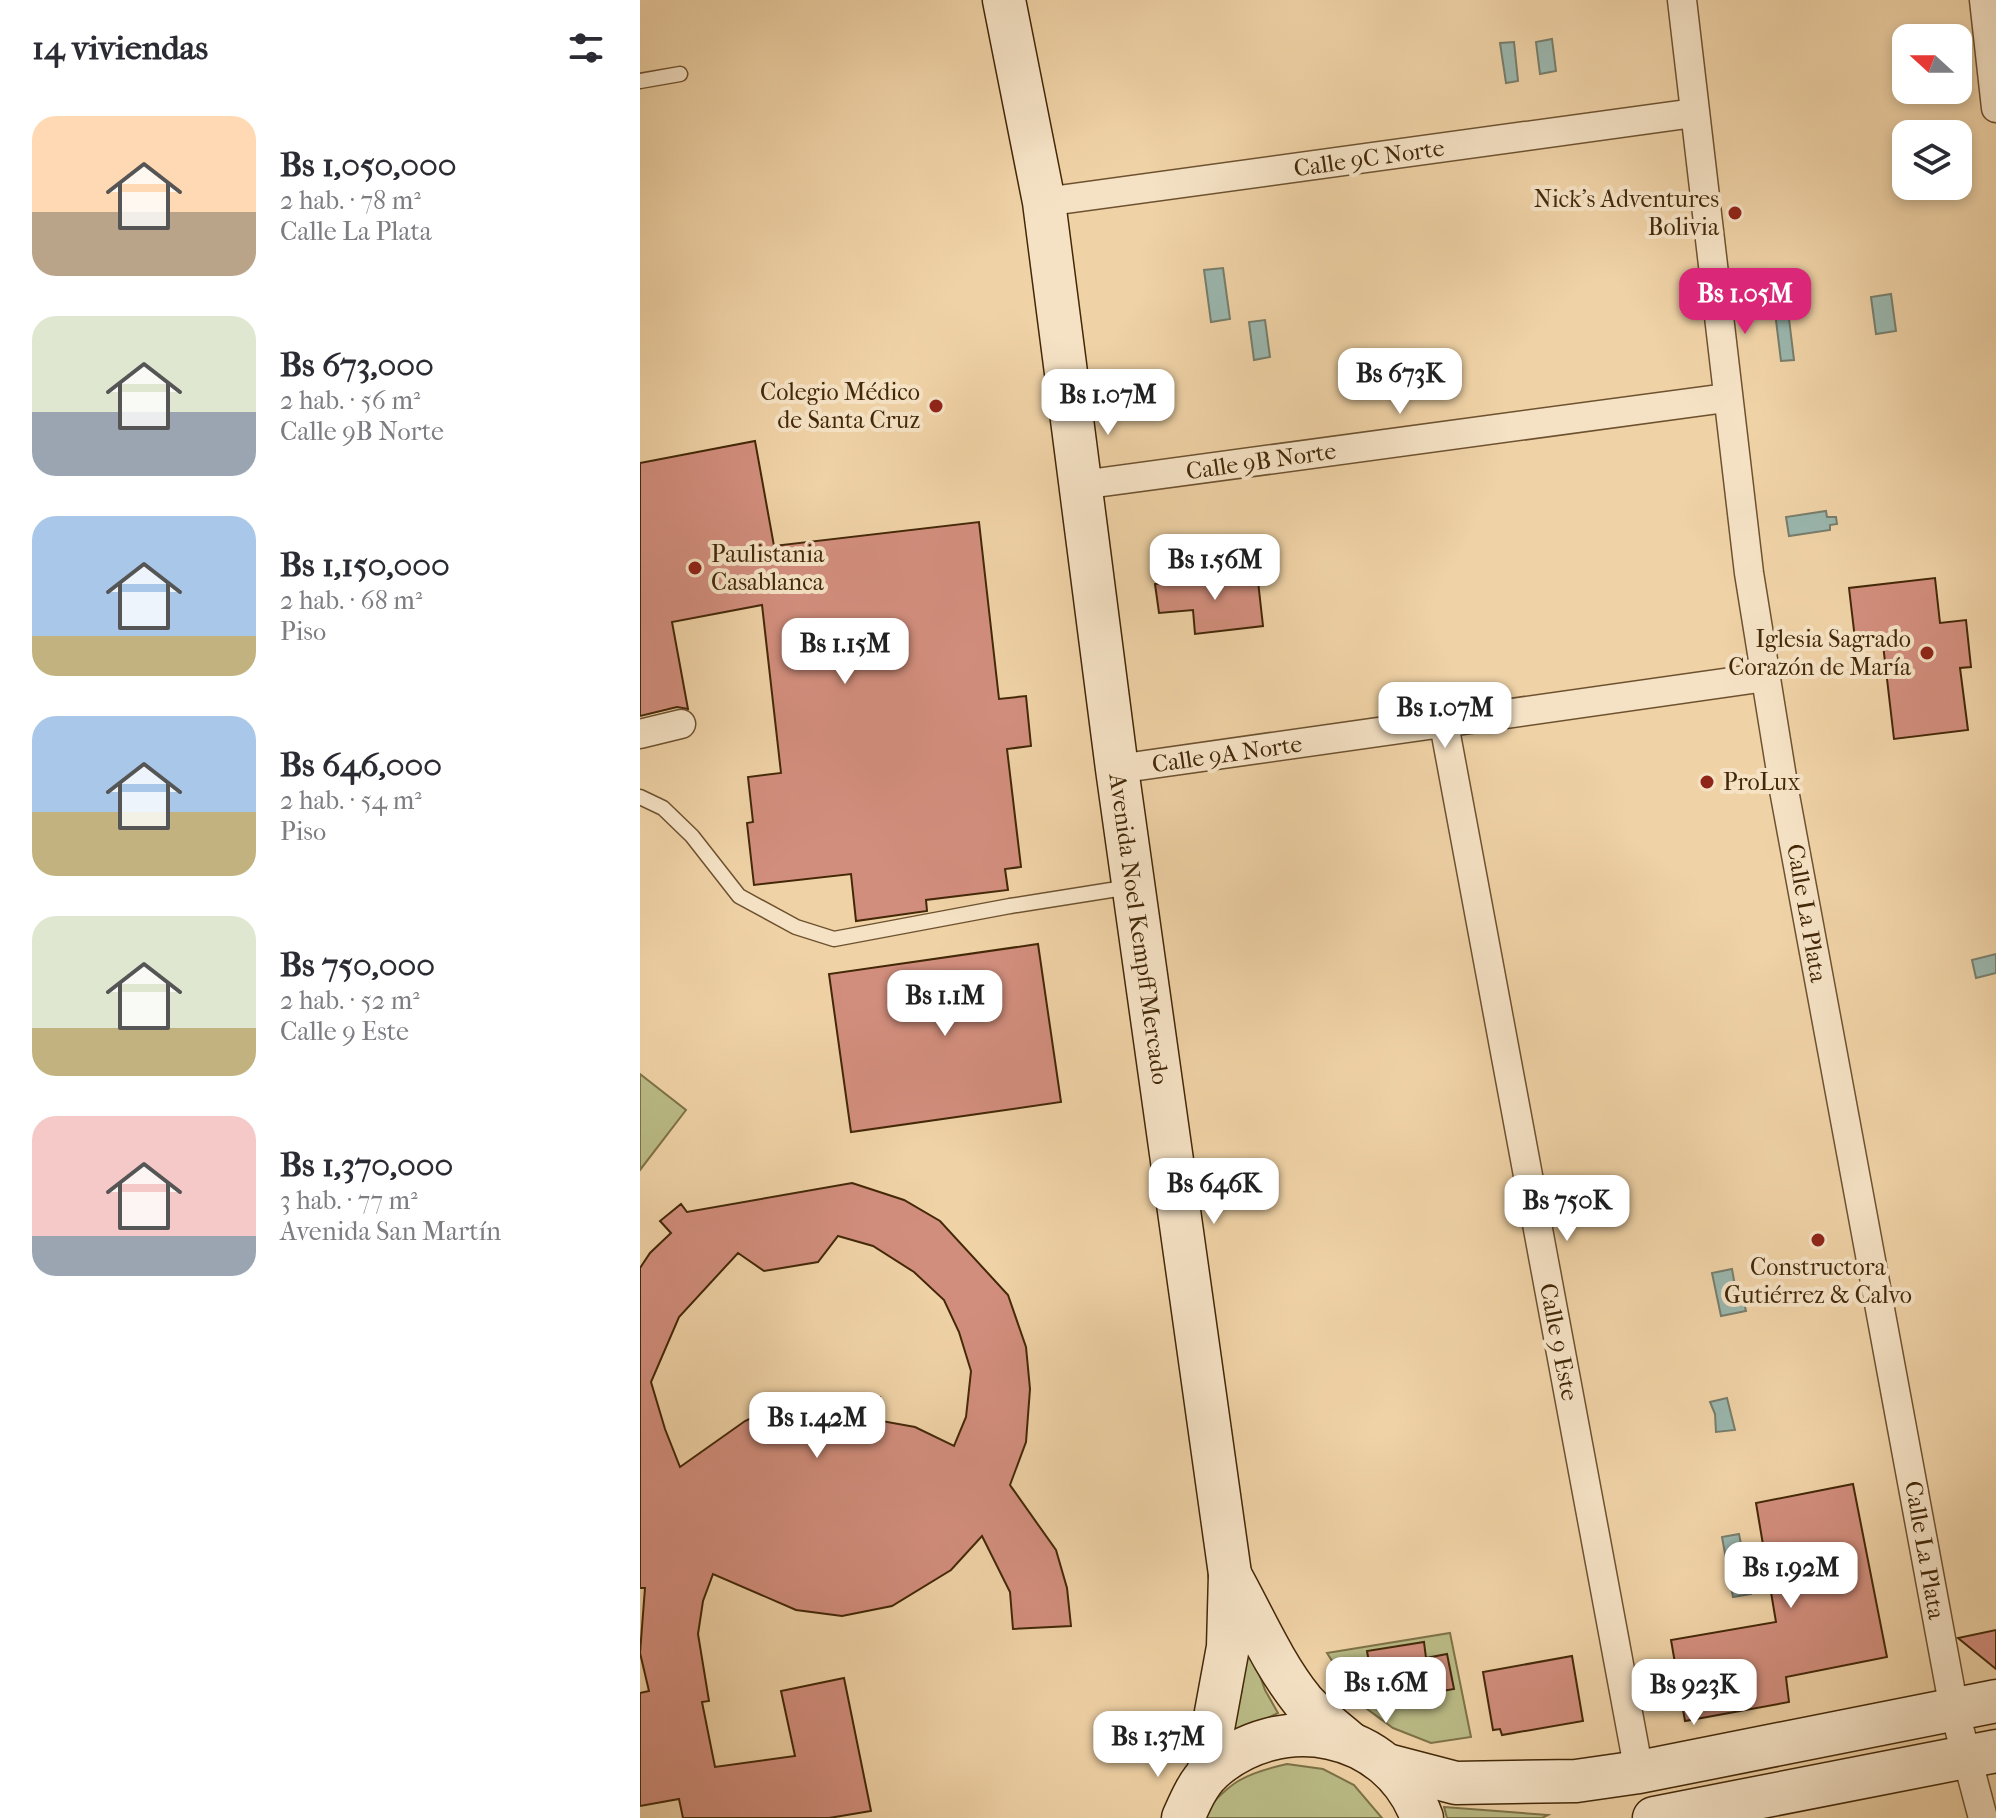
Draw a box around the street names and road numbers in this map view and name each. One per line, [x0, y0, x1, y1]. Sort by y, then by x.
street label: Calle 9C Norte [1292, 134, 1446, 182]
street label: Calle 9B Norte [1184, 437, 1338, 485]
street label: Calle 9A Norte [1150, 730, 1304, 778]
street label: Avenida Noel Kempff Mercado [1103, 771, 1175, 1086]
street label: Calle La Plata [1781, 842, 1833, 985]
street label: Calle 9 Este [1534, 1281, 1584, 1403]
street label: Calle La Plata [1899, 1479, 1951, 1622]

